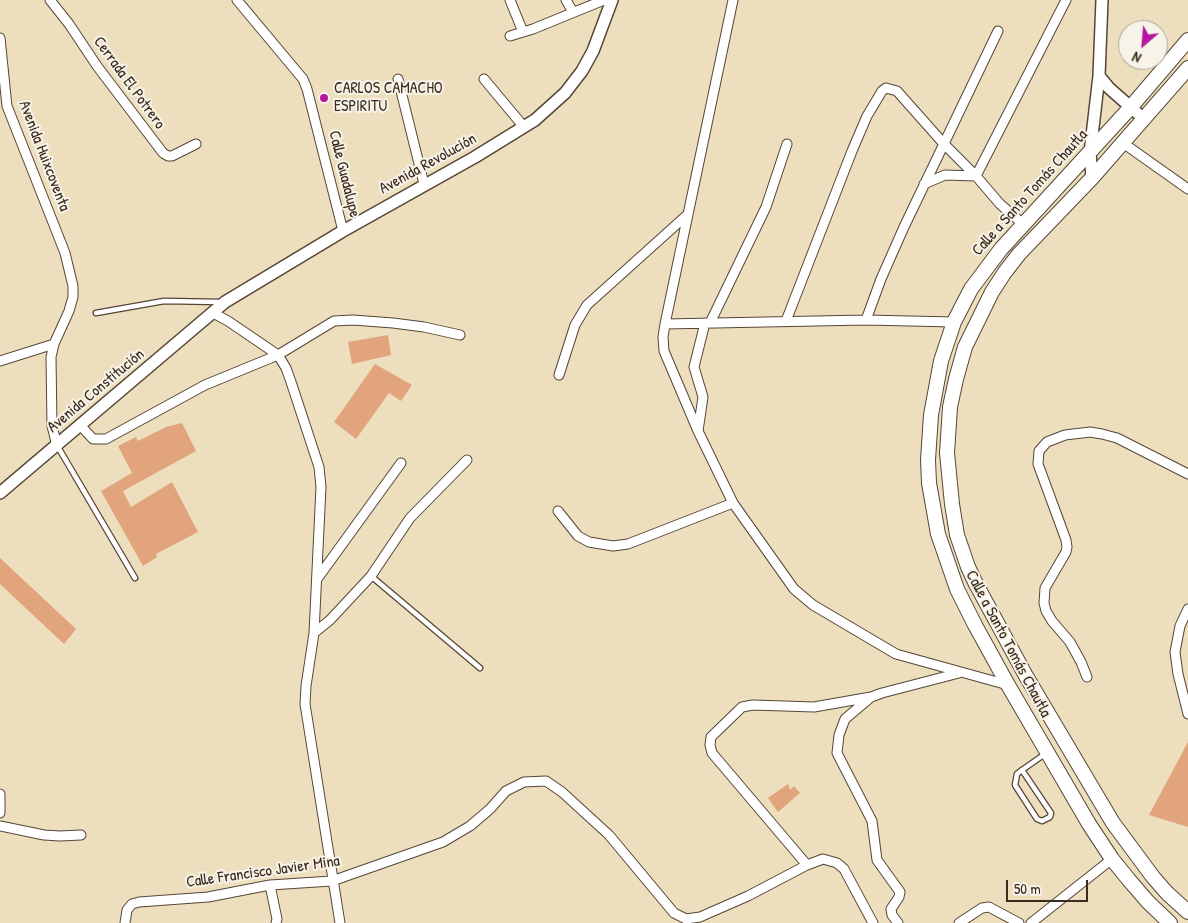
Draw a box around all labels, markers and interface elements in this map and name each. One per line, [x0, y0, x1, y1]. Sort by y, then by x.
north arrow [1118, 20, 1168, 70]
street label: Cerrada El Potrero [89, 33, 169, 133]
text: N [1129, 48, 1144, 68]
place label: CARLOS CAMACHO ESPIRITU [334, 79, 443, 117]
marker: CARLOS CAMACHO ESPIRITU [318, 92, 330, 104]
street label: Avenida Huixcoventa [14, 98, 74, 214]
street label: Calle a Santo Tomás Chautla [968, 126, 1092, 260]
street label: Calle Guadalupe [324, 129, 364, 219]
street label: Avenida Revolución [376, 129, 480, 199]
street label: Avenida Constitución [44, 345, 148, 437]
street label: Calle a Santo Tomás Chautla [961, 567, 1055, 721]
street label: Calle Francisco Javier Mina [185, 852, 341, 892]
scale bar [1008, 870, 1090, 902]
text: 50 m [1014, 878, 1041, 899]

